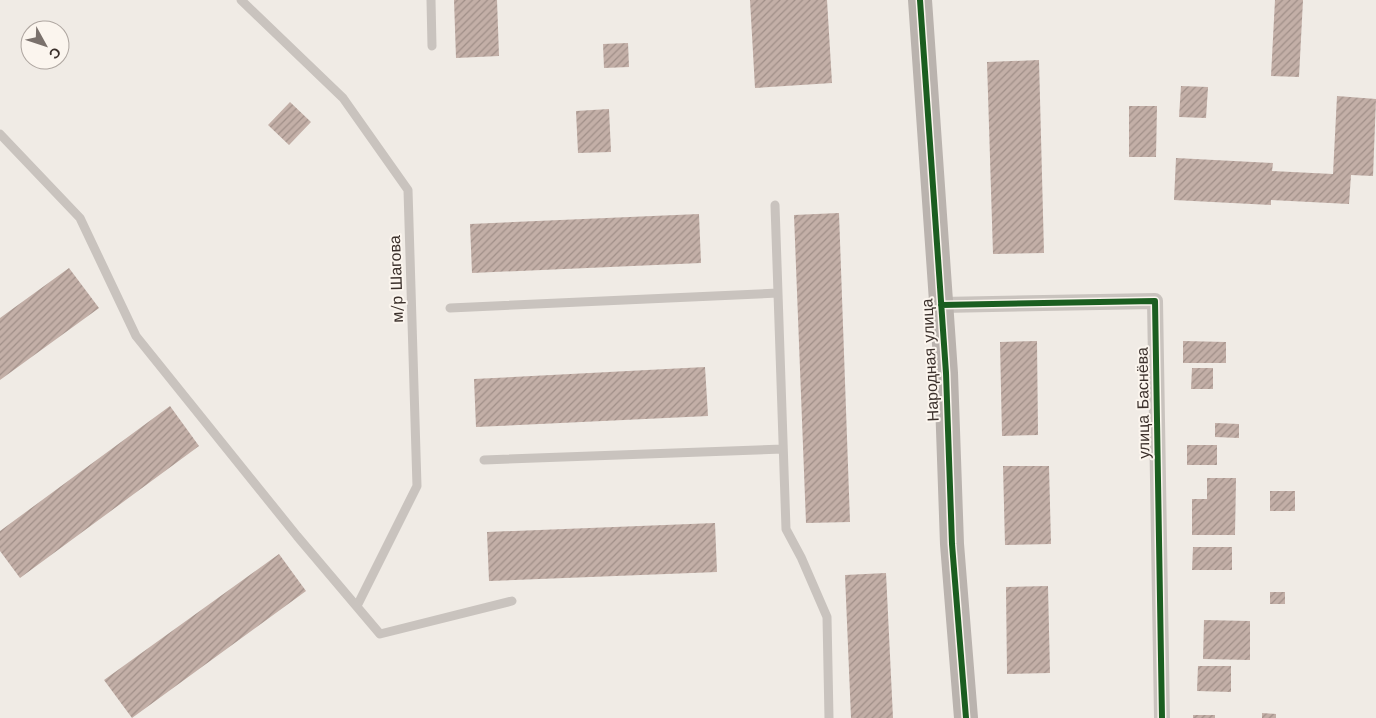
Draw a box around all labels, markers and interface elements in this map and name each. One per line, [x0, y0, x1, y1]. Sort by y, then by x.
north arrow [20, 20, 70, 70]
text: С [46, 44, 64, 62]
street label: м/р Шагова [385, 235, 407, 323]
street label: Народная улица [917, 298, 943, 422]
street label: улица Баснёва [1133, 347, 1153, 459]

